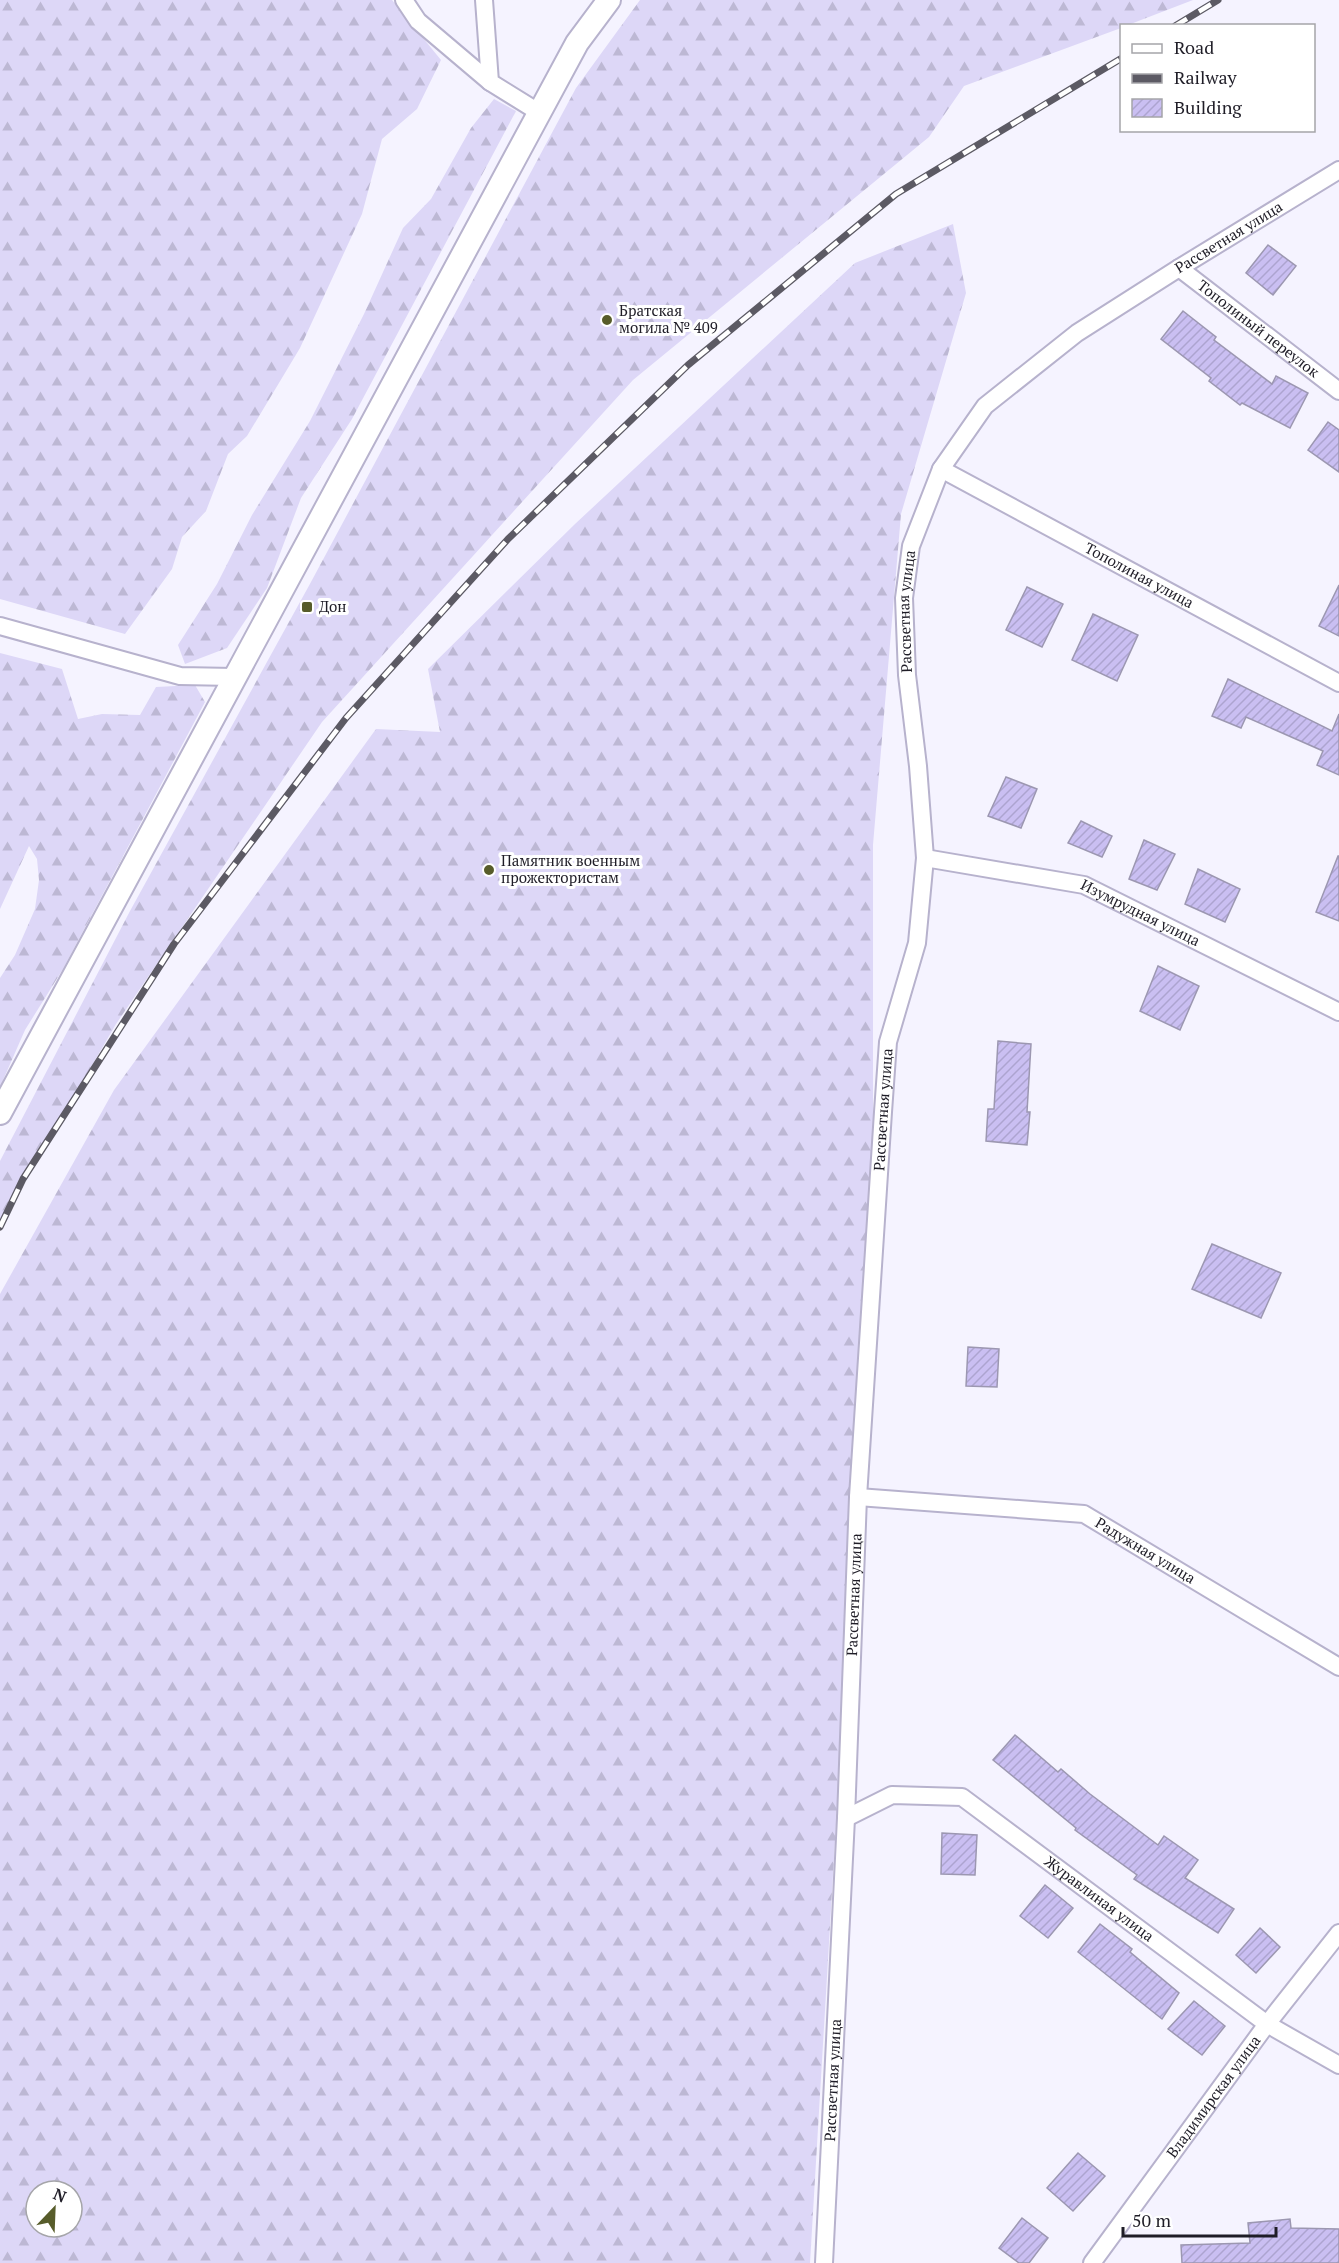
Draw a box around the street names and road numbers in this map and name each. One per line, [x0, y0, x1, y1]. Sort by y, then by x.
street label: Рассветная улица [1171, 196, 1286, 277]
street label: Тополиный переулок [1194, 275, 1325, 382]
street label: Тополиная улица [1082, 537, 1198, 612]
street label: Рассветная улица [893, 548, 919, 673]
street label: Изумрудная улица [1078, 874, 1204, 950]
street label: Рассветная улица [868, 1047, 897, 1171]
street label: Радужная улица [1092, 1512, 1200, 1588]
street label: Рассветная улица [841, 1532, 866, 1656]
street label: Журавлиная улица [1041, 1851, 1159, 1946]
street label: Рассветная улица [819, 2018, 845, 2142]
street label: Владимирская улица [1161, 2031, 1265, 2161]

